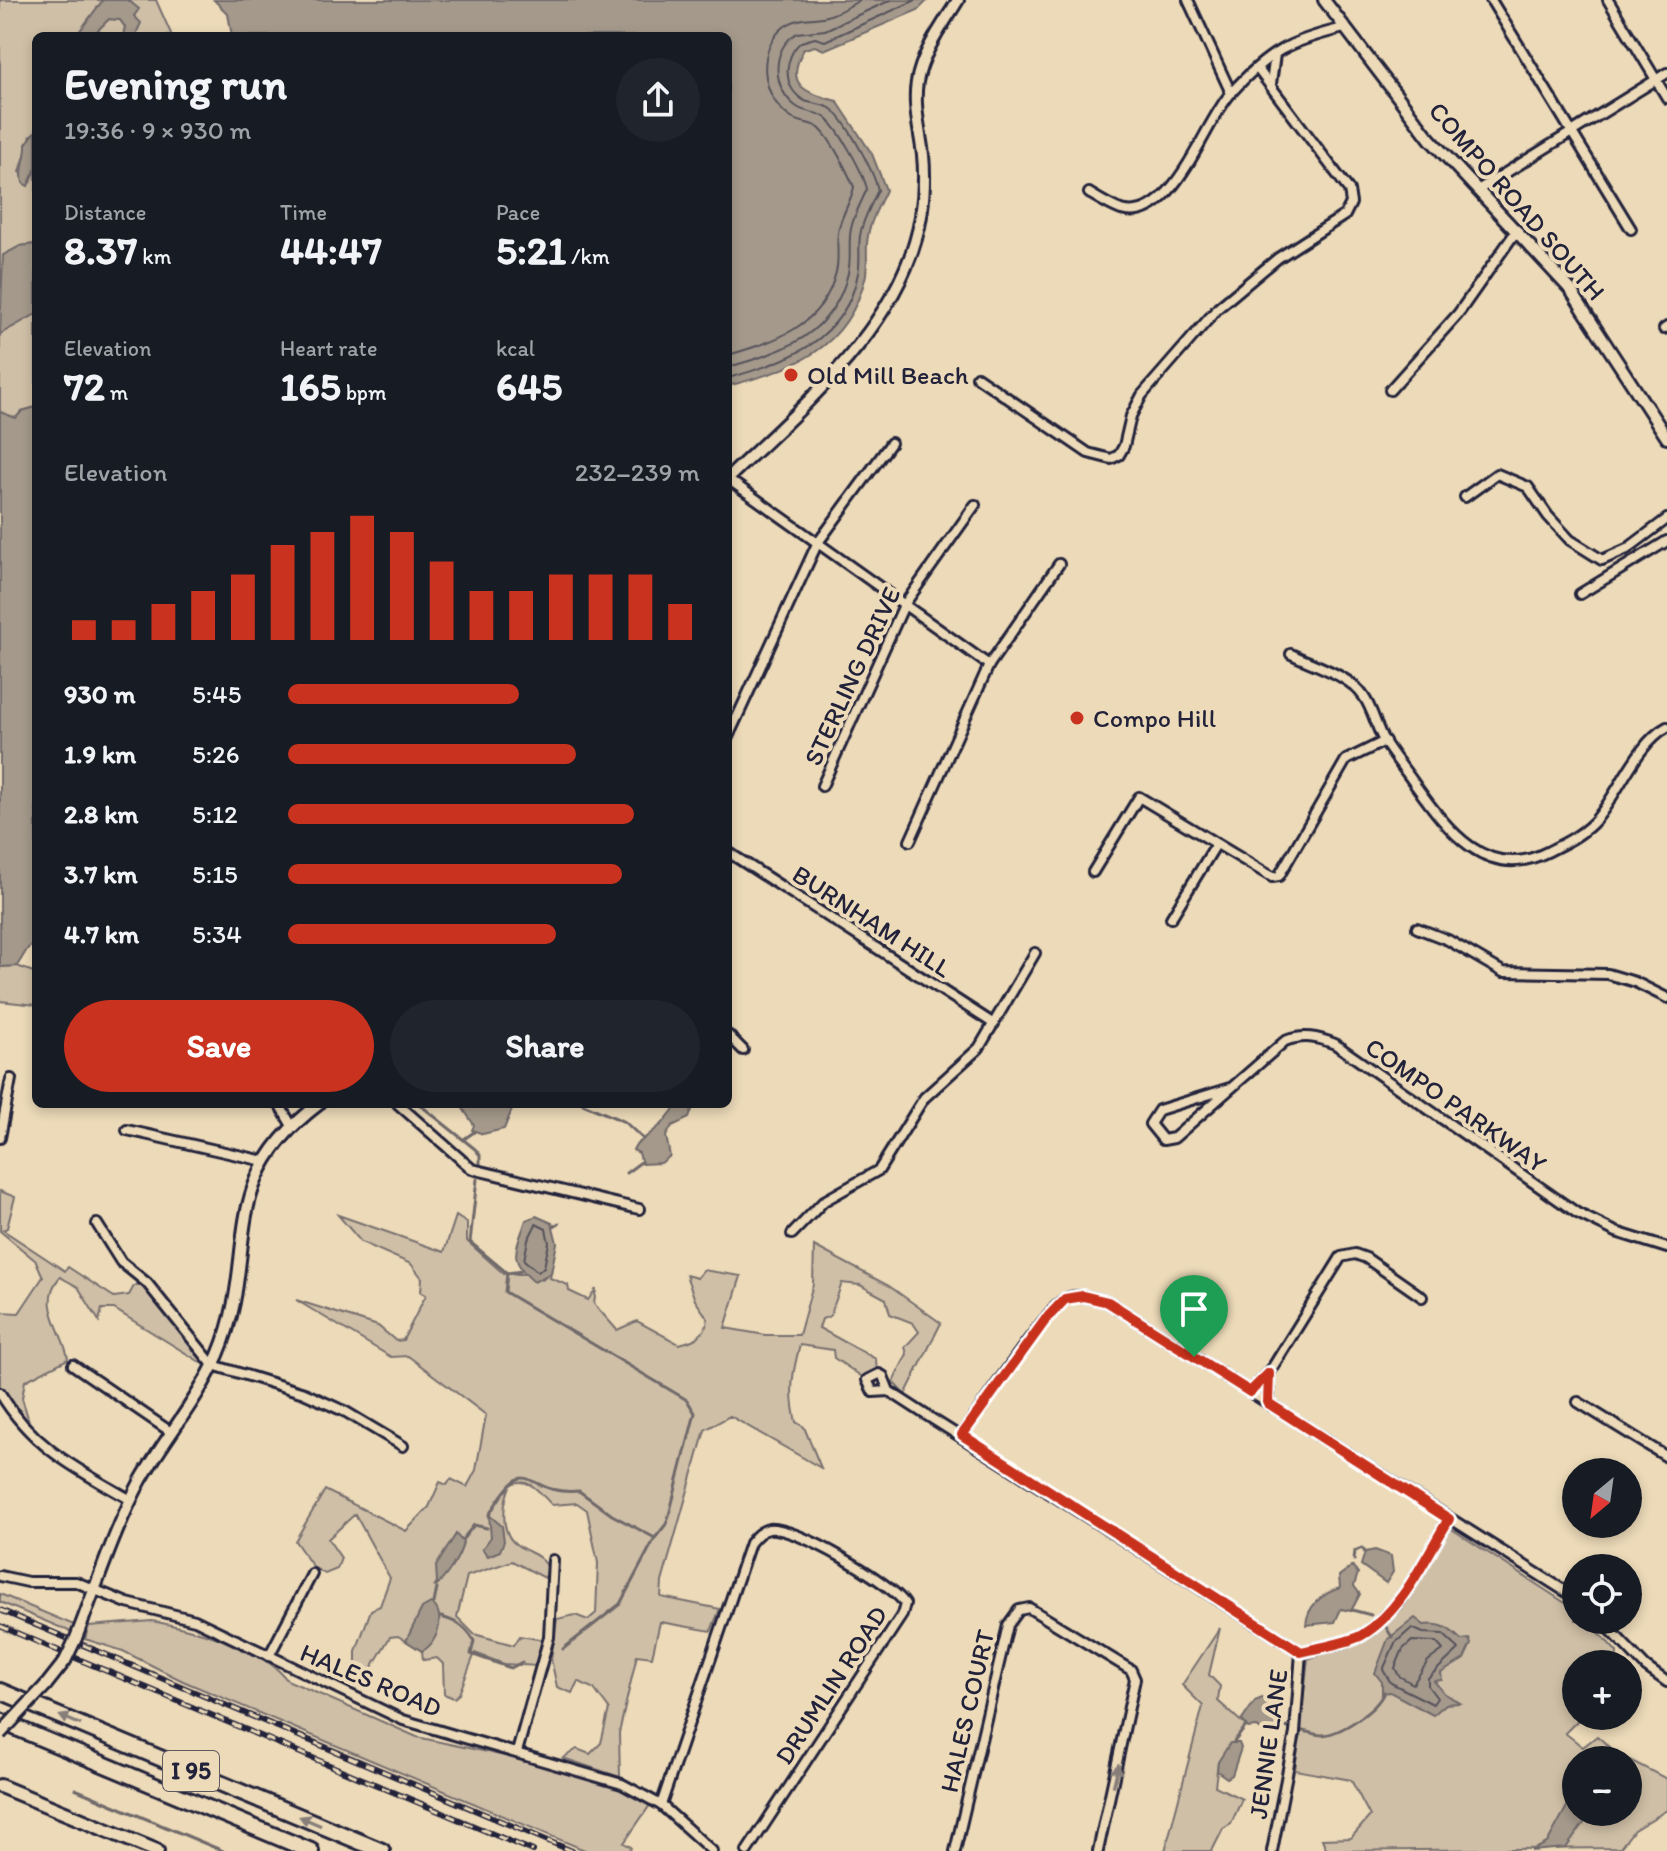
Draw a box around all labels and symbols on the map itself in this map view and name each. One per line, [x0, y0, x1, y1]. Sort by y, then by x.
street label: COMPO ROAD SOUTH [1422, 95, 1612, 307]
place label: Old Mill Beach [807, 359, 969, 391]
marker: Old Mill Beach [782, 366, 800, 384]
street label: STERLING DRIVE [797, 582, 907, 770]
place label: Compo Hill [1093, 702, 1216, 734]
marker: Compo Hill [1068, 709, 1086, 727]
street label: BURNHAM HILL [786, 858, 958, 984]
street label: COMPO PARKWAY [1359, 1031, 1553, 1180]
pin [1160, 1275, 1228, 1357]
north arrow [1562, 1458, 1642, 1538]
street label: DRUMLIN ROAD [768, 1600, 894, 1770]
street label: HALES COURT [933, 1626, 1001, 1796]
street label: HALES ROAD [296, 1636, 446, 1724]
street label: JENNIE LANE [1242, 1667, 1294, 1821]
one-way arrow [58, 1714, 82, 1727]
road number: I 95 [163, 1751, 219, 1791]
one-way arrow [1110, 1762, 1122, 1787]
one-way arrow [298, 1814, 322, 1827]

